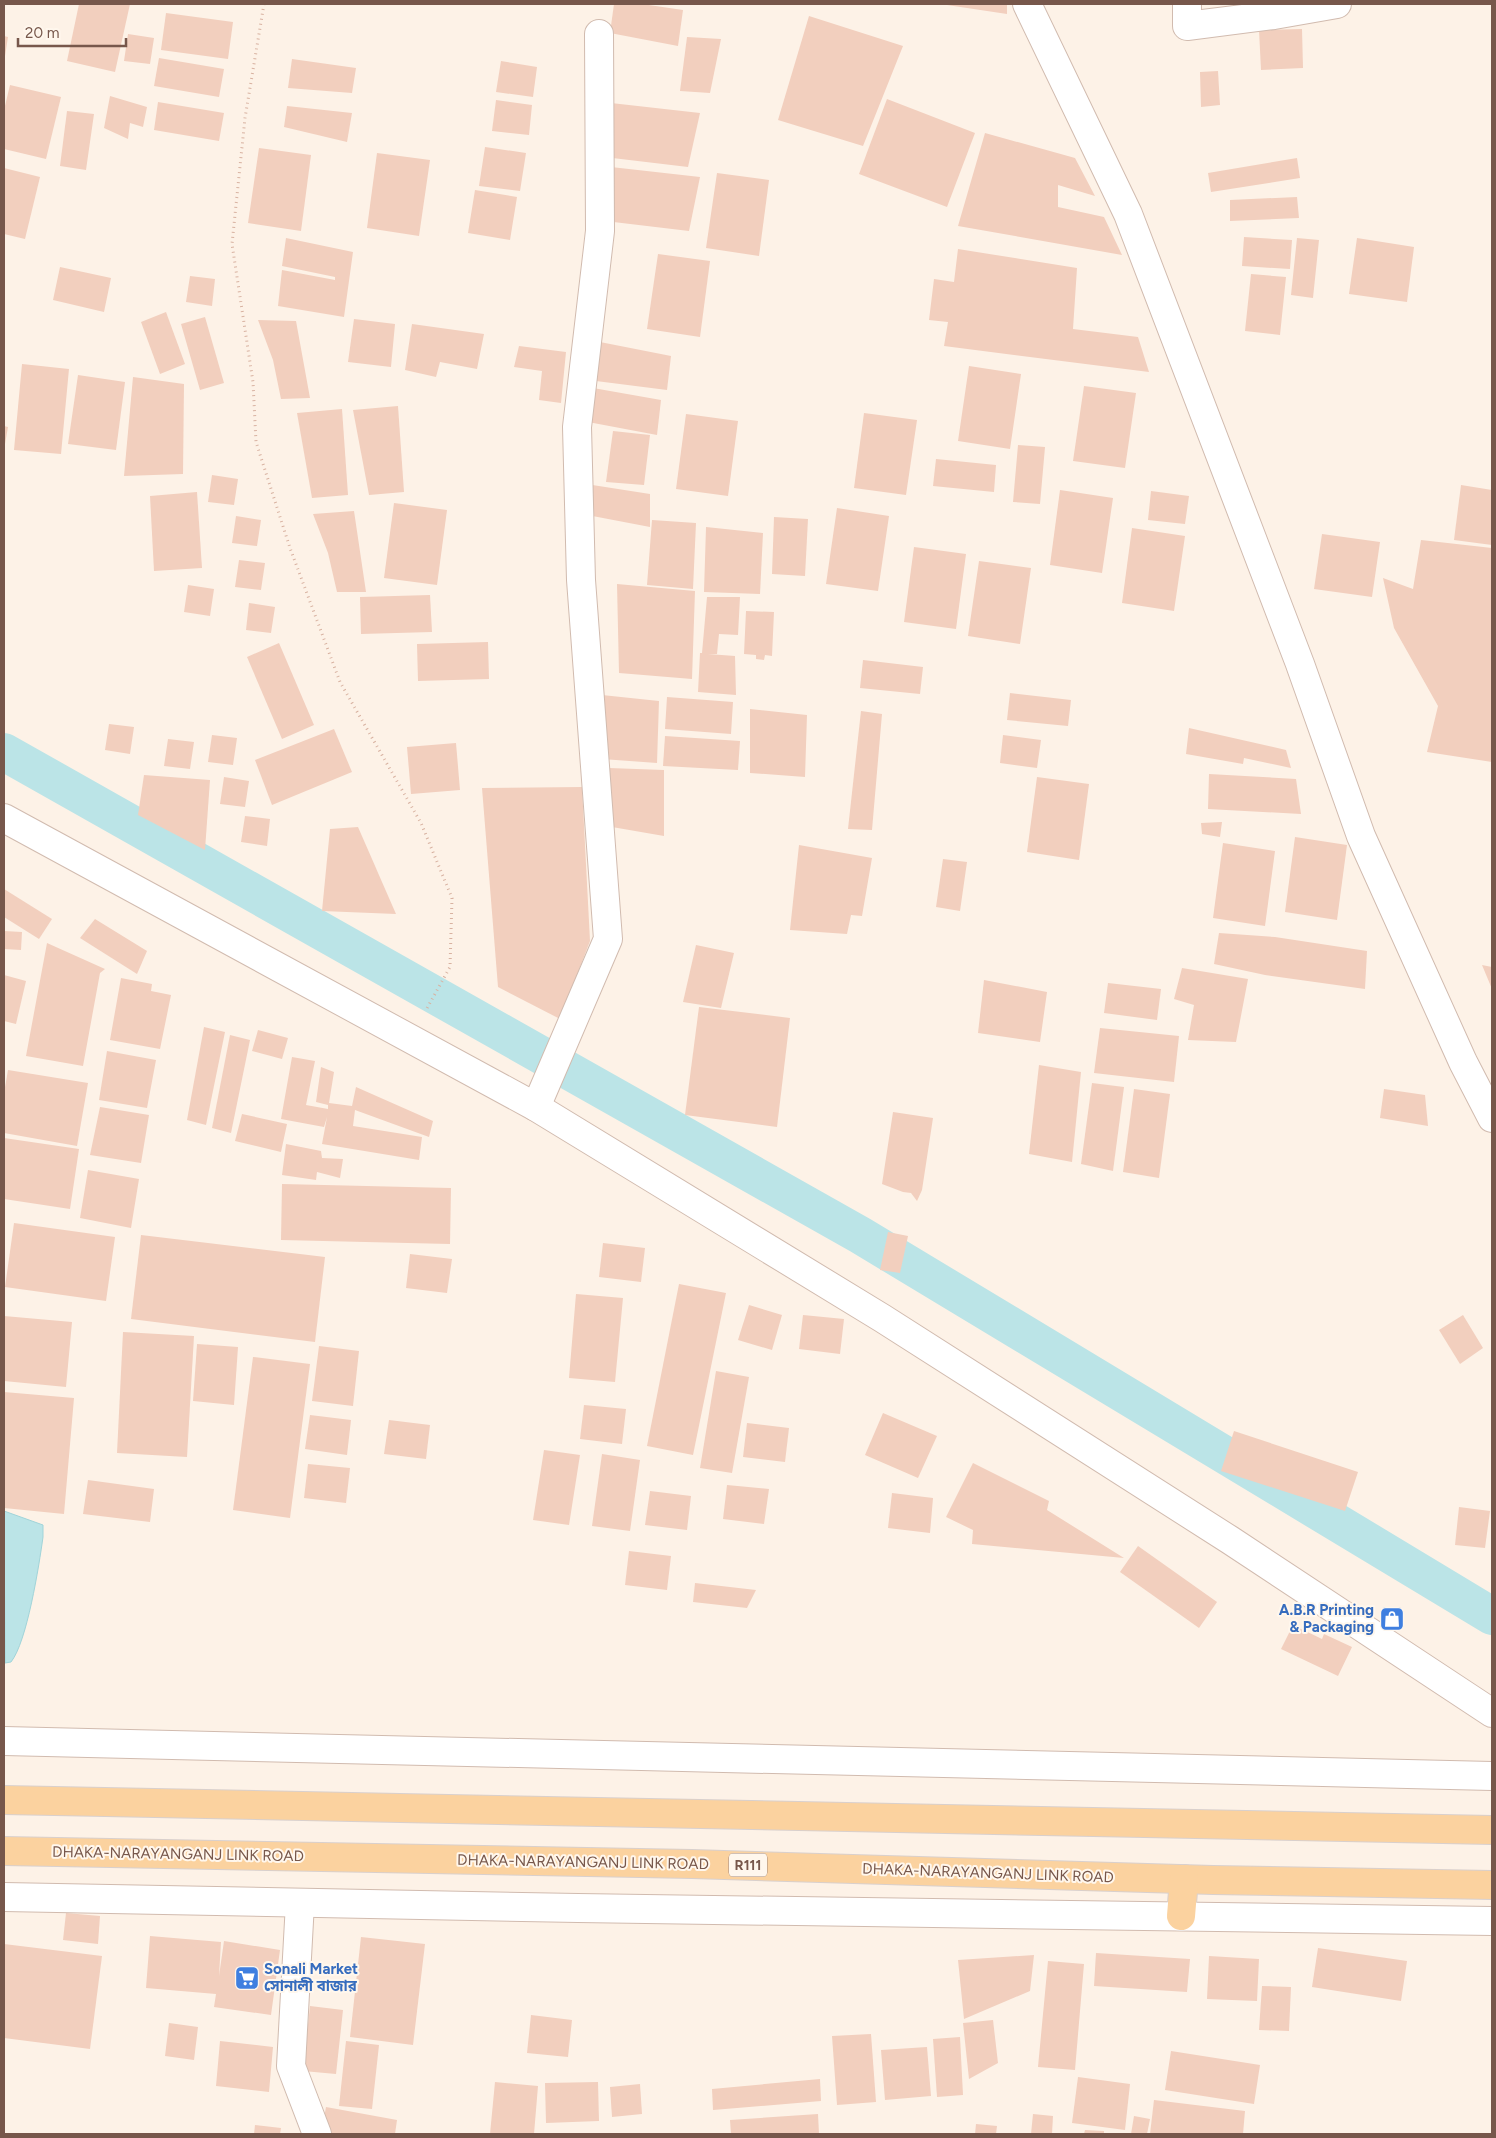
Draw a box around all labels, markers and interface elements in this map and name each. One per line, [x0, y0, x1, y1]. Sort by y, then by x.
scale bar [18, 15, 125, 47]
text: 20 m [25, 24, 59, 42]
place label: A.B.R Printing & Packaging [1279, 1601, 1374, 1636]
shop icon: A.B.R Printing & Packaging [1379, 1606, 1405, 1632]
street label: DHAKA-NARAYANGANJ LINK ROAD [52, 1843, 304, 1865]
street label: DHAKA-NARAYANGANJ LINK ROAD [457, 1851, 709, 1873]
road number: R111 [729, 1854, 767, 1876]
street label: DHAKA-NARAYANGANJ LINK ROAD [862, 1860, 1114, 1886]
place label: Sonali Market সোনালী বাজার [264, 1960, 358, 1995]
supermarket icon: Sonali Market সোনালী বাজার [234, 1965, 260, 1991]

